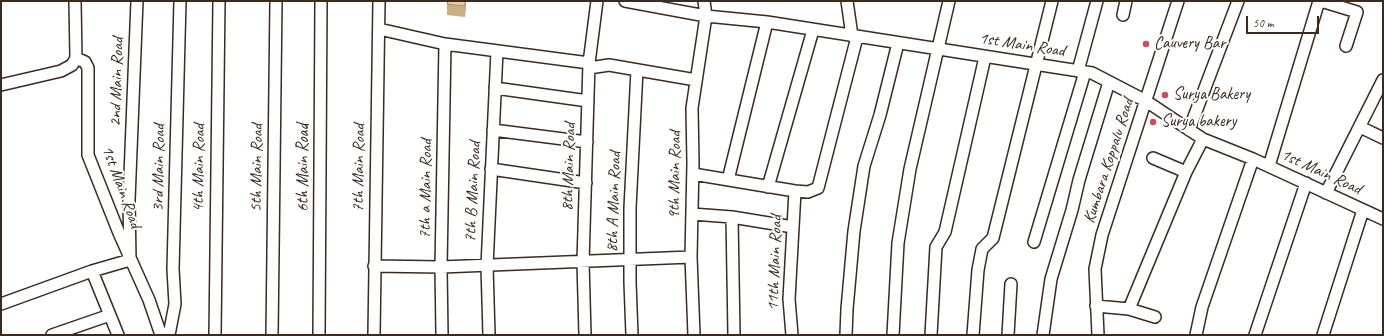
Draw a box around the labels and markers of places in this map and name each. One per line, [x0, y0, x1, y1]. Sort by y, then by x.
place label: Cauvery Bar [1154, 34, 1225, 54]
marker: Cauvery Bar [1141, 39, 1151, 49]
place label: Surya Bakery [1173, 85, 1250, 105]
marker: Surya Bakery [1160, 90, 1170, 100]
place label: Surya bakery [1161, 112, 1236, 132]
marker: Surya bakery [1148, 117, 1158, 127]

